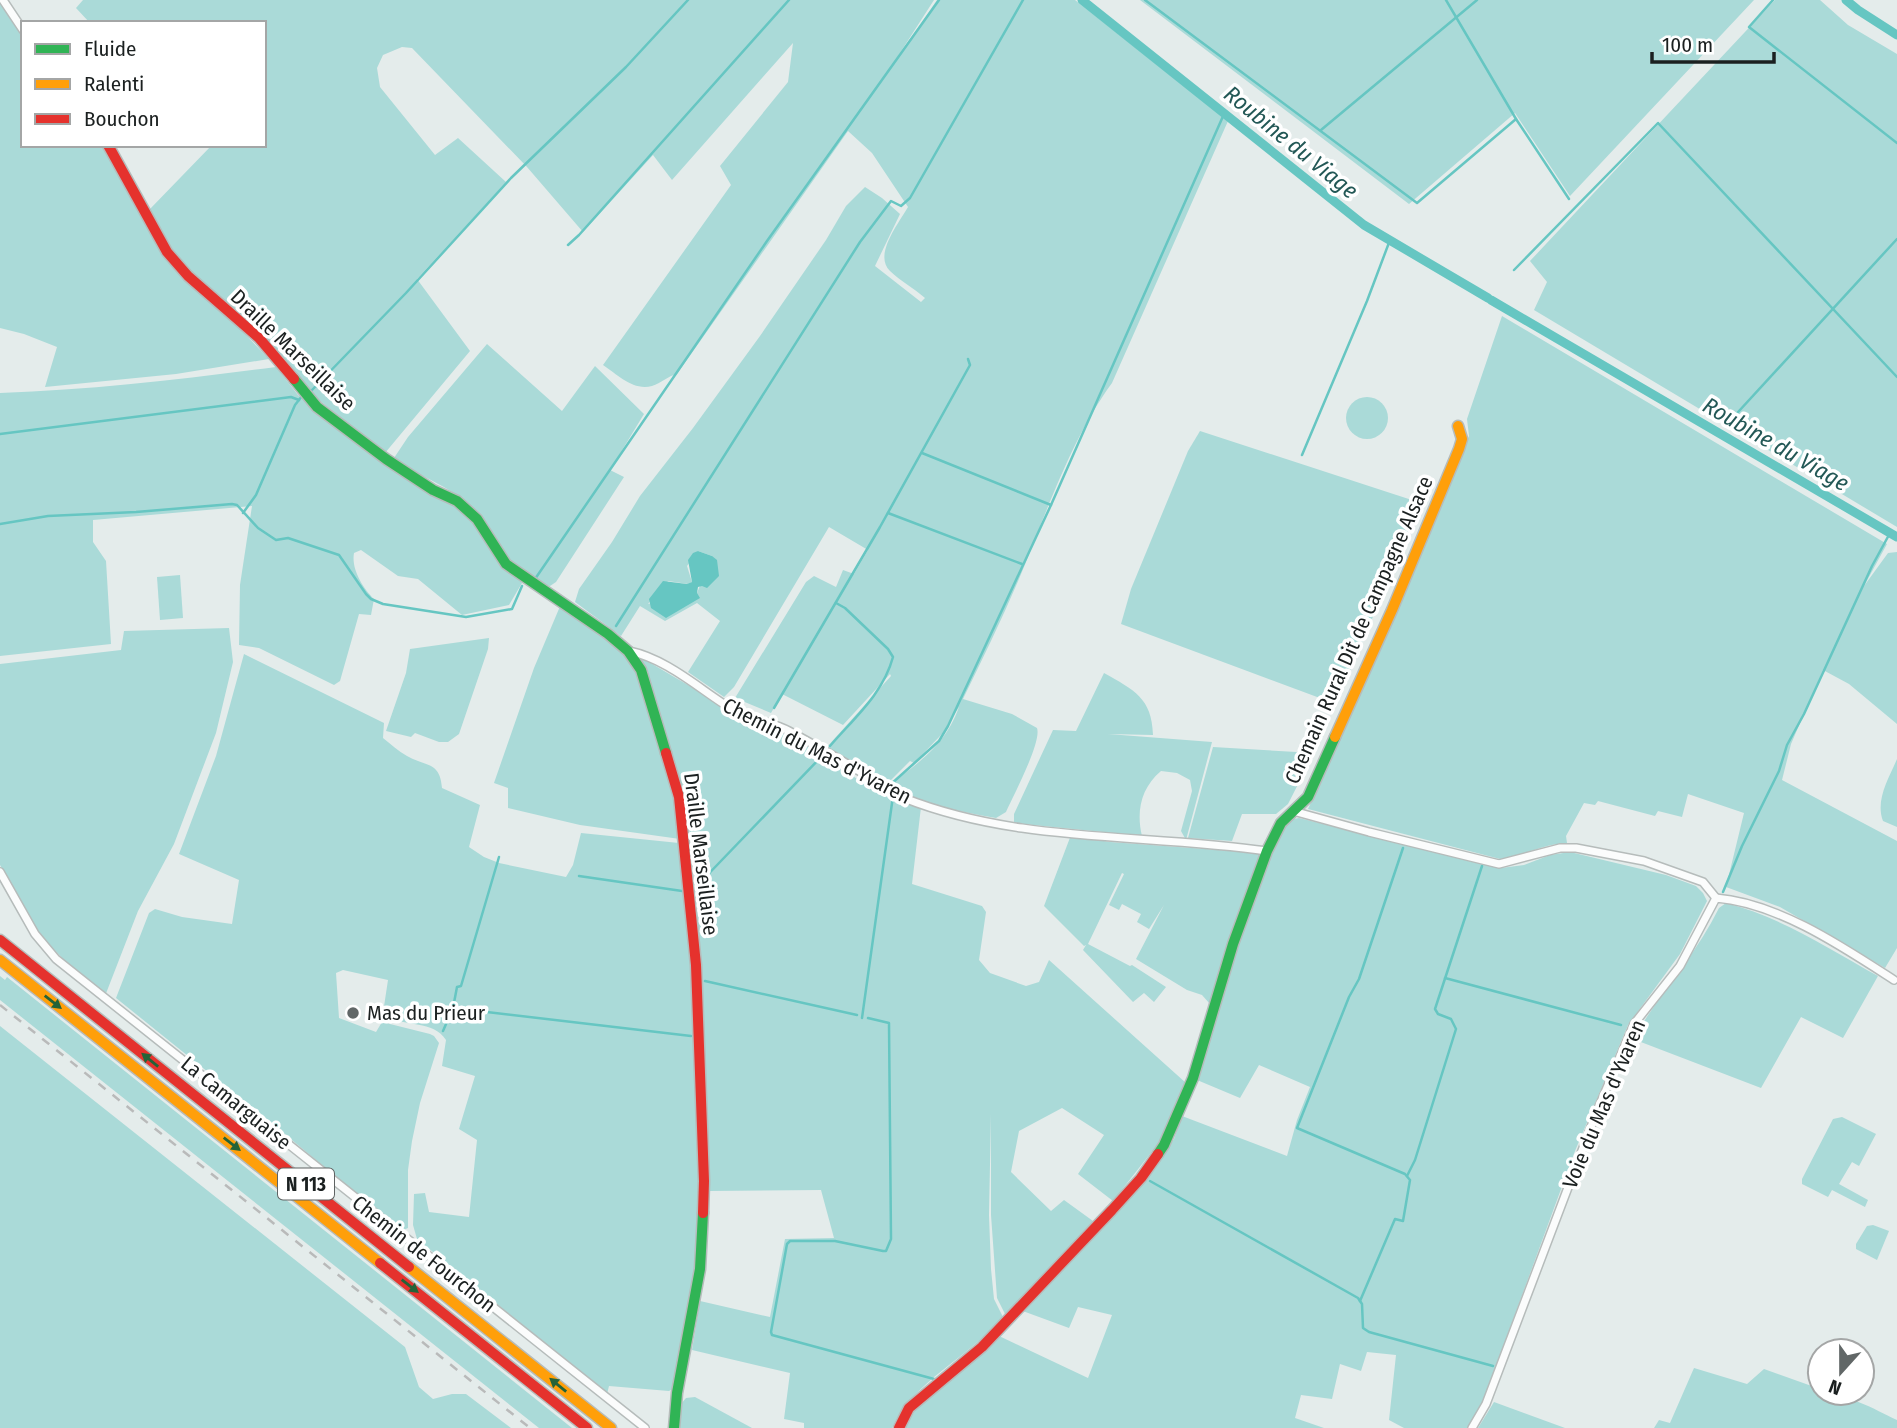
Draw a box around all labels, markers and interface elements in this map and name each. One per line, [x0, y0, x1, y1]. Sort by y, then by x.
legend [21, 21, 266, 147]
scale bar [1652, 21, 1774, 65]
text: 100 m [1662, 32, 1713, 58]
text: Fluide [84, 36, 136, 62]
text: Ralenti [84, 71, 144, 97]
water label: Roubine du Viage [1218, 80, 1364, 205]
text: Bouchon [84, 106, 160, 132]
street label: Draille Marseillaise [225, 284, 361, 416]
water label: Roubine du Viage [1698, 391, 1854, 497]
street label: Chemain Rural Dit de Campagne Alsace [1279, 472, 1439, 788]
street label: Chemin du Mas d'Yvaren [718, 692, 916, 810]
street label: Draille Marseillaise [678, 771, 724, 937]
one-way arrow [44, 995, 62, 1010]
place label: Mas du Prieur [367, 1000, 486, 1026]
marker: Mas du Prieur [345, 1005, 361, 1021]
street label: Voie du Mas d'Yvaren [1557, 1016, 1651, 1192]
street label: La Camarguaise [176, 1051, 296, 1155]
one-way arrow [142, 1052, 160, 1067]
one-way arrow [223, 1136, 240, 1151]
road number: N 113 [278, 1168, 334, 1200]
street label: Chemin de Fourchon [347, 1190, 501, 1318]
one-way arrow [400, 1278, 418, 1293]
north arrow [1806, 1337, 1876, 1407]
text: N [1826, 1375, 1845, 1400]
one-way arrow [550, 1377, 568, 1392]

